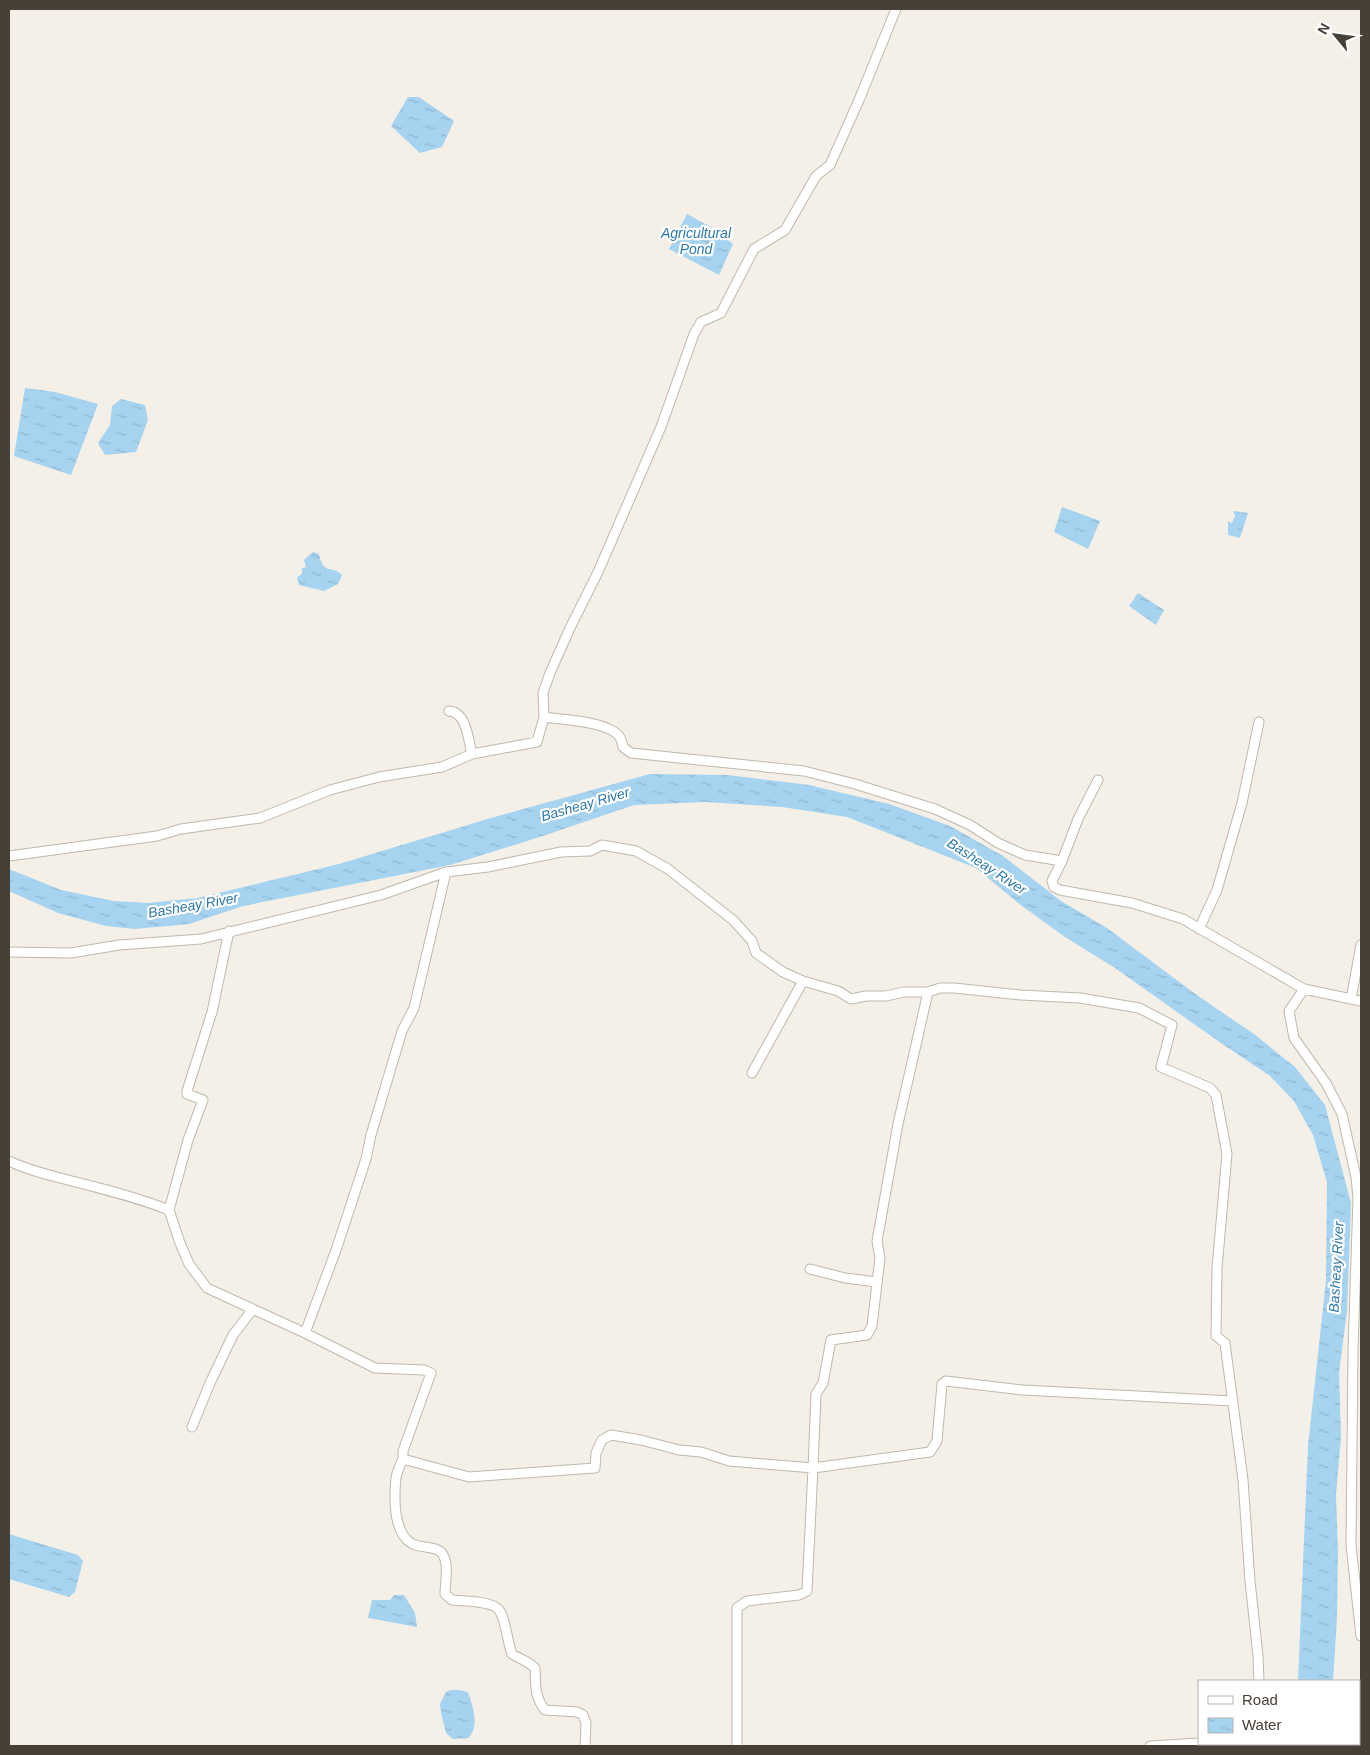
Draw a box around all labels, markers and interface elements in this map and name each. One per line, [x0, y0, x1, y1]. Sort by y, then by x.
north arrow [1310, 10, 1360, 60]
text: N [1314, 20, 1333, 37]
water label: Agricultural Pond [660, 225, 732, 257]
water label: Basheay River [539, 783, 632, 824]
water label: Basheay River [944, 834, 1031, 898]
water label: Basheay River [147, 889, 241, 921]
water label: Basheay River [1326, 1220, 1346, 1313]
legend [1198, 1680, 1360, 1745]
text: Road [1242, 1691, 1278, 1708]
text: Water [1242, 1716, 1281, 1733]

